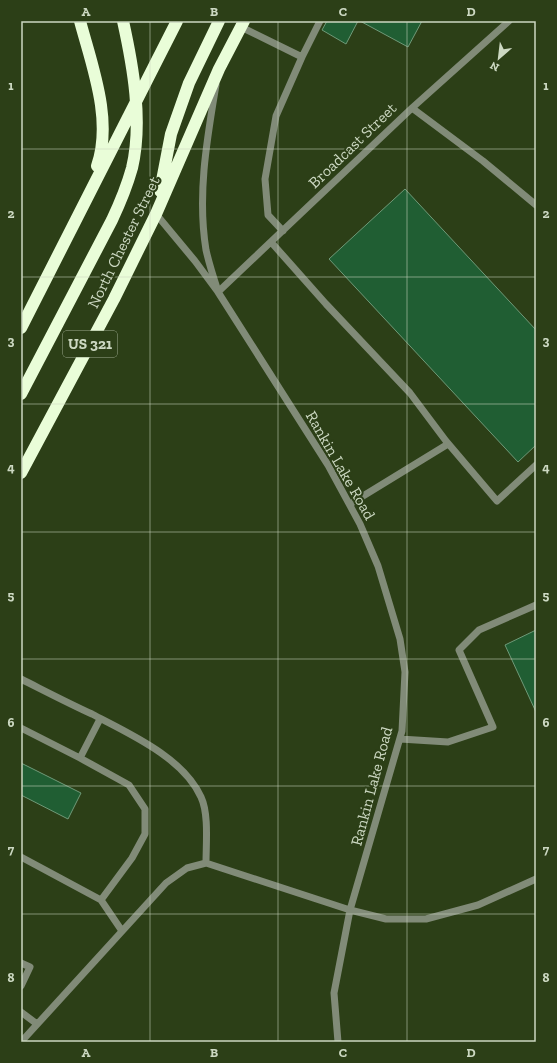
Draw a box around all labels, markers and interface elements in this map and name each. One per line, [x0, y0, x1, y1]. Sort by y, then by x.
text: A [82, 4, 91, 19]
text: B [210, 4, 218, 19]
text: C [339, 4, 347, 19]
text: D [466, 4, 476, 19]
north arrow [479, 38, 519, 78]
text: N [487, 58, 501, 74]
text: 1 [8, 78, 14, 93]
text: 1 [543, 78, 549, 93]
street label: Broadcast Street [304, 99, 400, 192]
street label: North Chester Street [83, 173, 164, 311]
text: 2 [8, 206, 15, 221]
text: 2 [543, 206, 550, 221]
road number: US 321 [63, 331, 117, 357]
text: 3 [8, 333, 15, 348]
text: 3 [543, 333, 550, 348]
street label: Rankin Lake Road [302, 407, 380, 523]
text: 4 [7, 460, 15, 475]
text: 4 [542, 460, 550, 475]
text: 5 [8, 588, 15, 603]
text: 5 [543, 588, 550, 603]
text: 6 [8, 715, 15, 730]
text: 6 [543, 715, 550, 730]
street label: Rankin Lake Road [346, 724, 397, 848]
text: 7 [8, 842, 15, 857]
text: 7 [543, 842, 550, 857]
text: 8 [7, 970, 15, 985]
text: 8 [542, 970, 550, 985]
text: A [82, 1045, 91, 1060]
text: B [210, 1045, 218, 1060]
text: C [339, 1045, 347, 1060]
text: D [466, 1045, 476, 1060]

